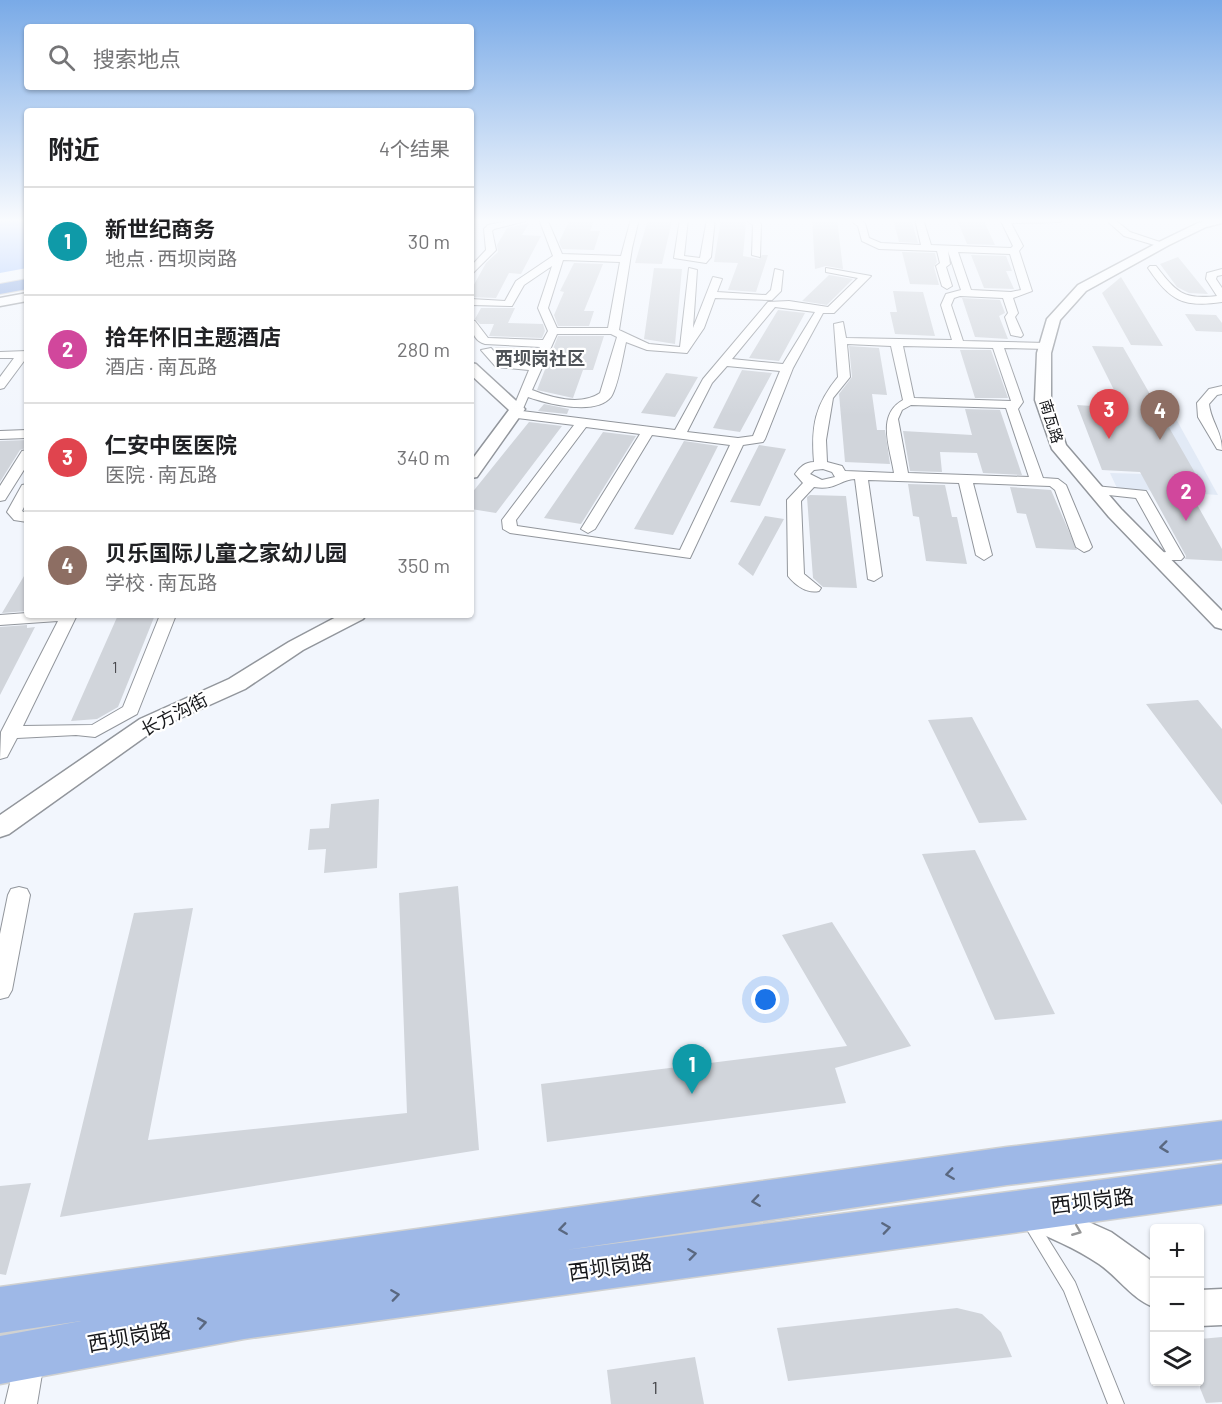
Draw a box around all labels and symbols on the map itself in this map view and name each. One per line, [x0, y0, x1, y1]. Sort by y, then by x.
district label: 西坝岗社区 [495, 347, 585, 369]
pin: 3 [1090, 390, 1128, 439]
pin: 4 [1140, 390, 1180, 440]
street label: 南瓦路 [1037, 397, 1067, 445]
pin: 2 [1166, 472, 1206, 521]
house number: 1 [112, 658, 118, 676]
street label: 长方沟街 [137, 688, 211, 740]
your location [751, 985, 780, 1014]
pin: 1 [672, 1044, 712, 1094]
one-way arrow [1159, 1141, 1168, 1153]
one-way arrow [945, 1168, 954, 1180]
street label: 西坝岗路 [1049, 1182, 1135, 1218]
one-way arrow [752, 1195, 761, 1207]
one-way arrow [559, 1222, 568, 1234]
one-way arrow [881, 1222, 890, 1234]
one-way arrow [1070, 1224, 1081, 1236]
street label: 西坝岗路 [567, 1248, 653, 1284]
one-way arrow [688, 1249, 697, 1261]
one-way arrow [391, 1289, 400, 1302]
street label: 西坝岗路 [85, 1316, 173, 1356]
one-way arrow [197, 1317, 207, 1330]
house number: 1 [652, 1376, 658, 1398]

